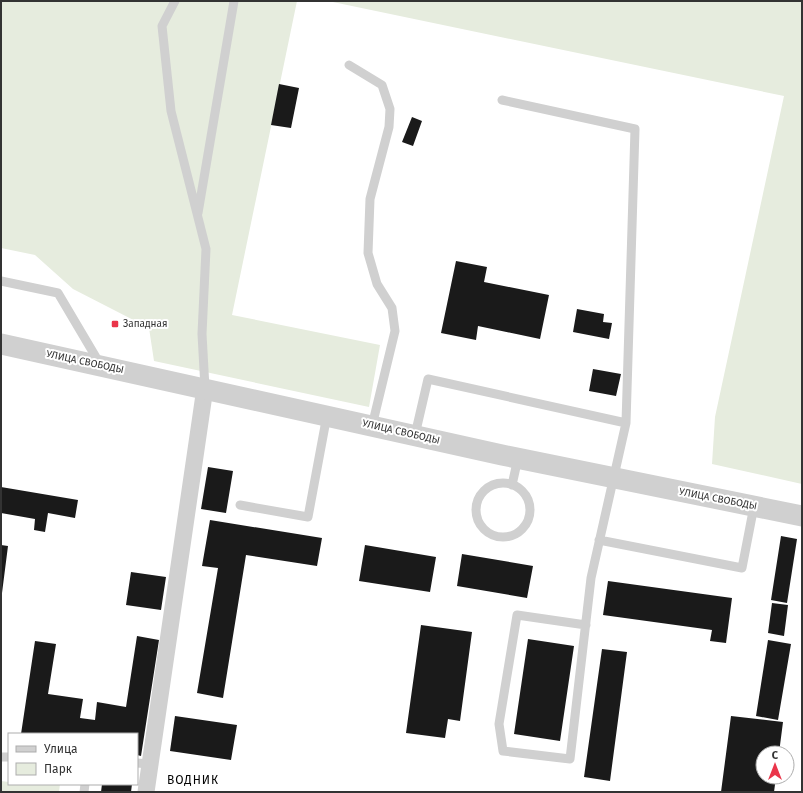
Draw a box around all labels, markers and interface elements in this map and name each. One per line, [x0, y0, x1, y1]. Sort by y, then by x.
place label: Западная [123, 318, 167, 330]
marker: Западная [110, 319, 120, 329]
street label: УЛИЦА СВОБОДЫ [45, 348, 125, 376]
street label: УЛИЦА СВОБОДЫ [361, 417, 441, 447]
street label: УЛИЦА СВОБОДЫ [678, 486, 758, 512]
legend [8, 733, 138, 785]
text: Улица [44, 742, 78, 756]
north arrow [755, 745, 795, 785]
text: С [772, 749, 779, 762]
text: Парк [44, 762, 73, 776]
district label: ВОДНИК [167, 773, 219, 787]

